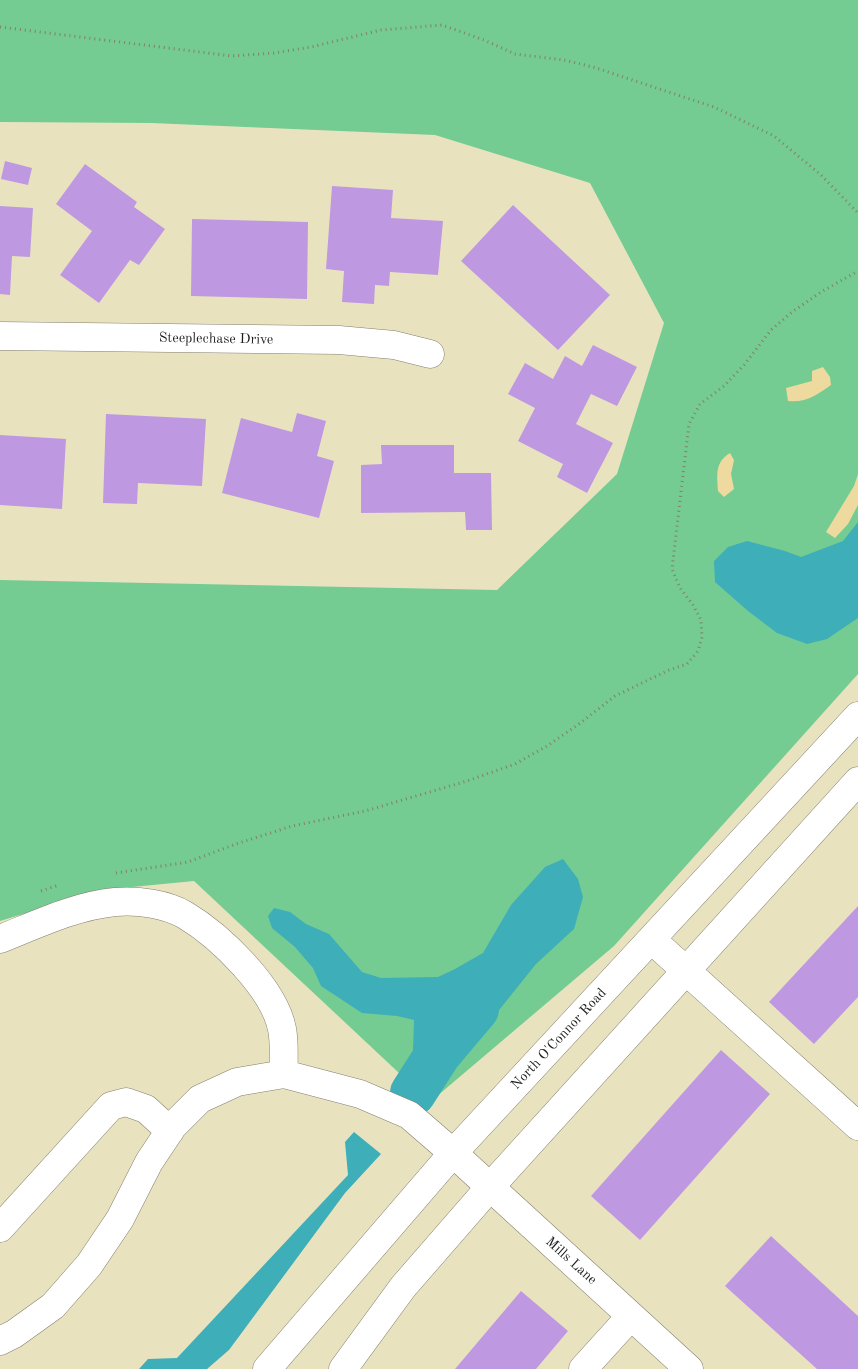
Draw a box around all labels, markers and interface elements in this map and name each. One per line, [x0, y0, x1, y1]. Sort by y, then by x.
street label: Steeplechase Drive [159, 330, 273, 348]
street label: North O'Connor Road [508, 985, 610, 1093]
street label: Mills Lane [542, 1234, 600, 1288]

